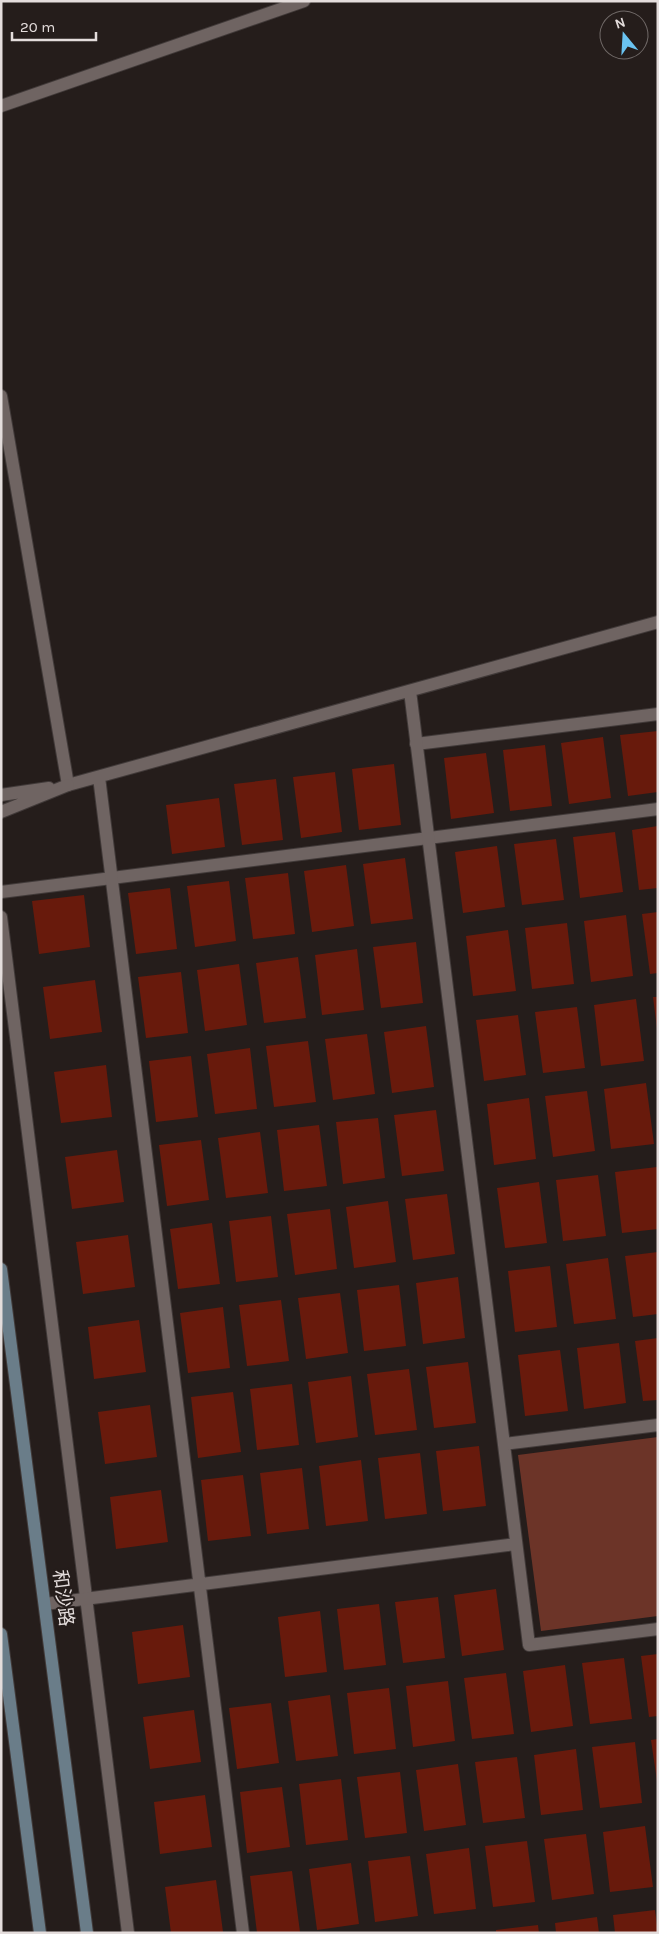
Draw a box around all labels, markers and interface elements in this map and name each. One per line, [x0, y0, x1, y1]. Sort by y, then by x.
scale bar [12, 10, 96, 42]
north arrow [599, 10, 649, 60]
text: N [613, 13, 628, 33]
text: 20 m [20, 18, 55, 36]
street label: 和沙路 [49, 1568, 77, 1628]

